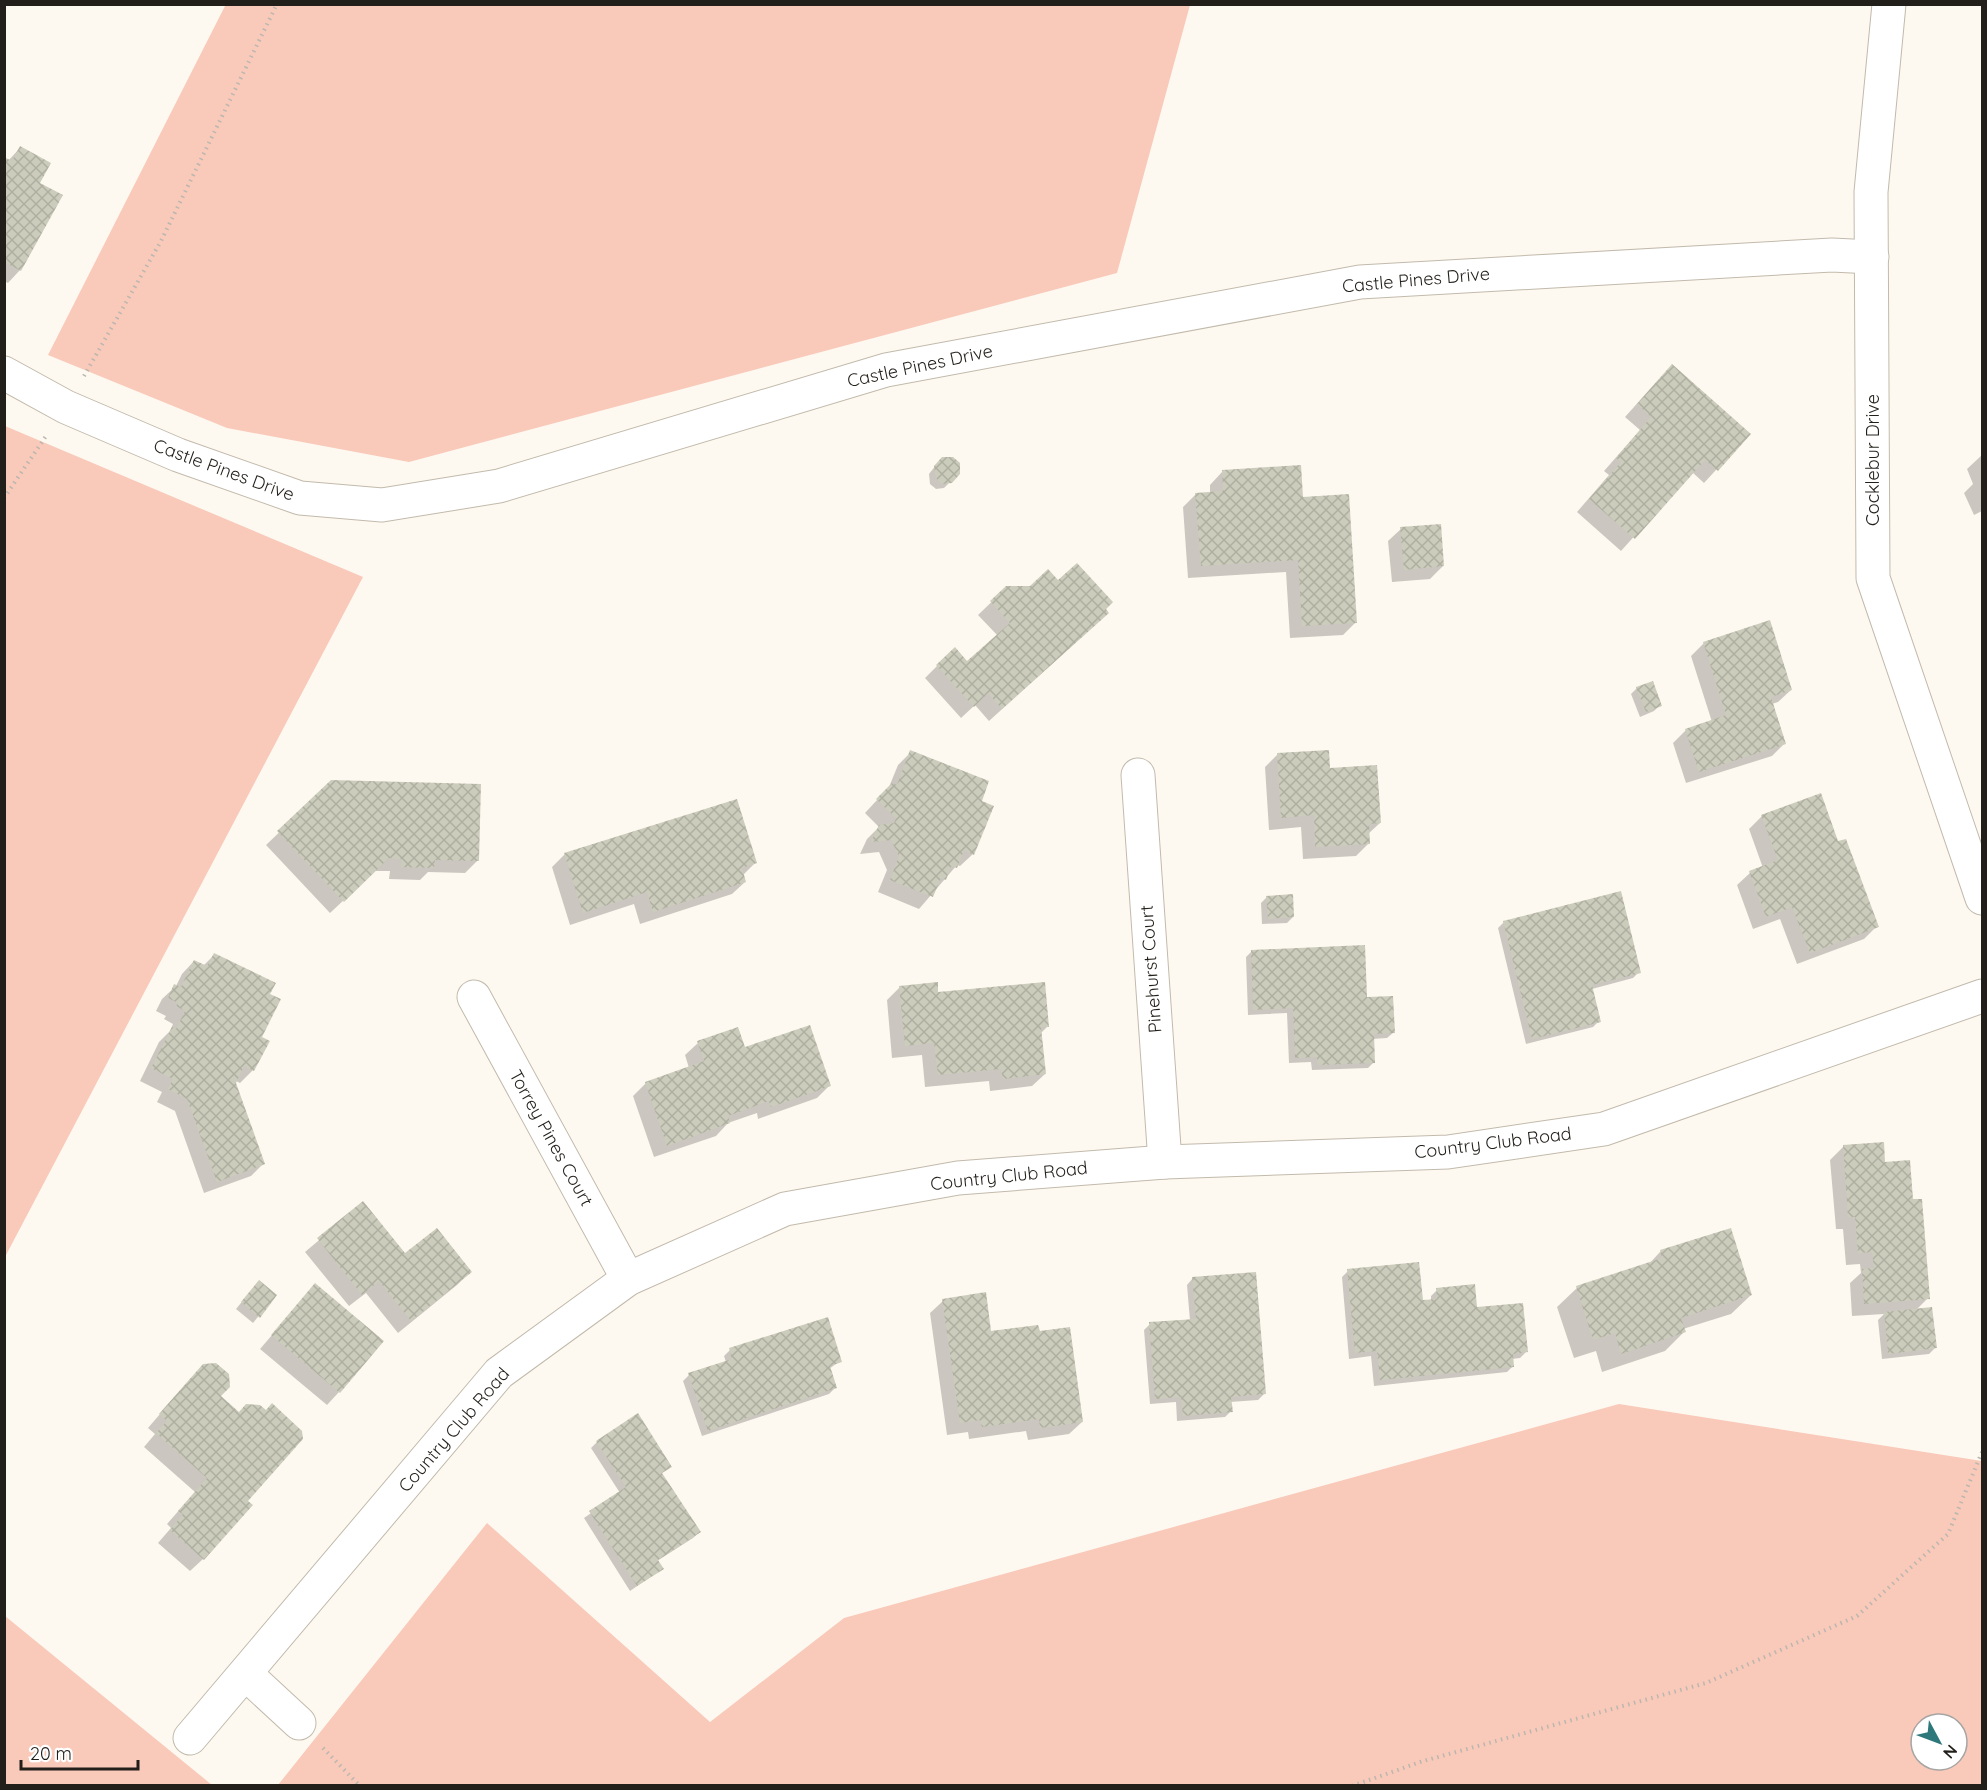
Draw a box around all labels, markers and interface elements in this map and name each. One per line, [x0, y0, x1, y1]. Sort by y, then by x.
street label: Castle Pines Drive [1341, 262, 1491, 297]
street label: Castle Pines Drive [845, 339, 995, 392]
street label: Cocklebur Drive [1861, 394, 1884, 526]
street label: Castle Pines Drive [151, 433, 298, 506]
street label: Pinehurst Court [1135, 904, 1166, 1034]
street label: Torrey Pines Court [504, 1065, 599, 1210]
street label: Country Club Road [1413, 1121, 1573, 1164]
street label: Country Club Road [929, 1156, 1089, 1195]
street label: Country Club Road [393, 1363, 514, 1497]
north arrow [1909, 1712, 1969, 1772]
scale bar [21, 1733, 138, 1771]
text: N [1939, 1741, 1962, 1763]
text: 20 m [30, 1742, 72, 1765]

